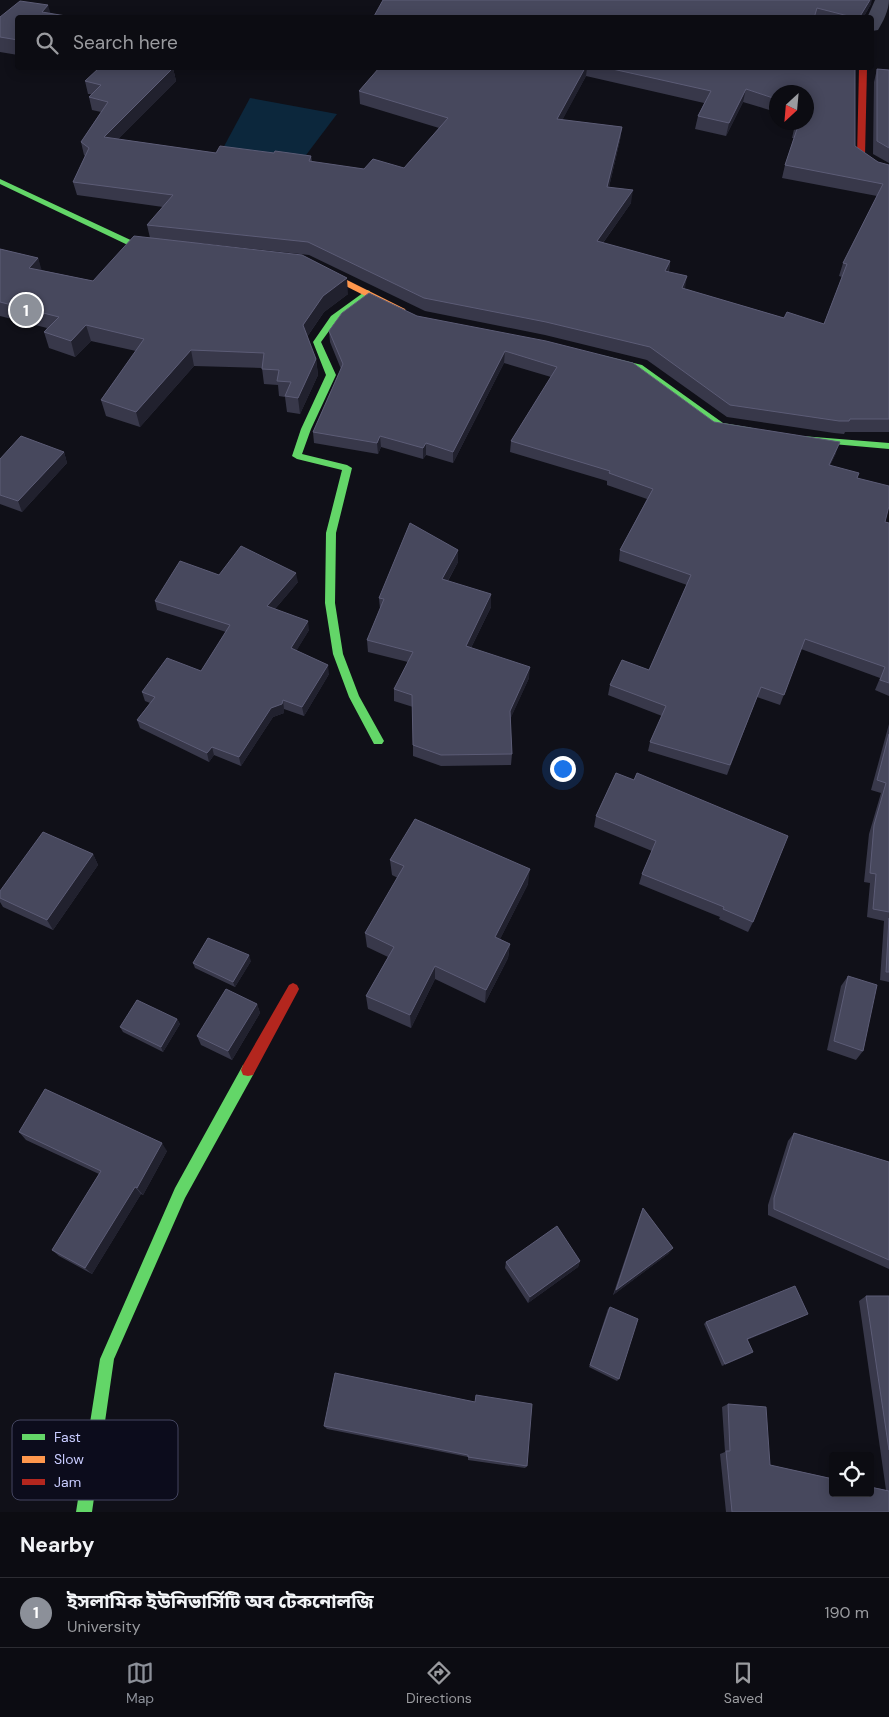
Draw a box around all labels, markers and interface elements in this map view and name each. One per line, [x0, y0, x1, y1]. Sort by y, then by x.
search box [15, 15, 874, 70]
icon: search [33, 29, 61, 57]
text: Search here [73, 30, 178, 55]
north arrow [769, 85, 814, 130]
pin: 1 [10, 291, 42, 329]
your location [550, 756, 576, 782]
legend [12, 1420, 178, 1500]
text: Fast [54, 1428, 81, 1446]
text: Slow [54, 1450, 84, 1468]
map controls [829, 1452, 874, 1497]
button: locate [829, 1452, 874, 1497]
text: Jam [54, 1473, 81, 1491]
text: Nearby [20, 1531, 94, 1559]
text: ইসলামিক ইউনিভার্সিটি অব টেকনোলজি [67, 1589, 374, 1614]
text: 1 [33, 1602, 39, 1623]
text: 190 m [825, 1602, 869, 1623]
text: University [67, 1616, 141, 1637]
tab: Map [126, 1659, 154, 1707]
tab: Directions [406, 1659, 472, 1707]
tab: Saved [724, 1659, 763, 1707]

